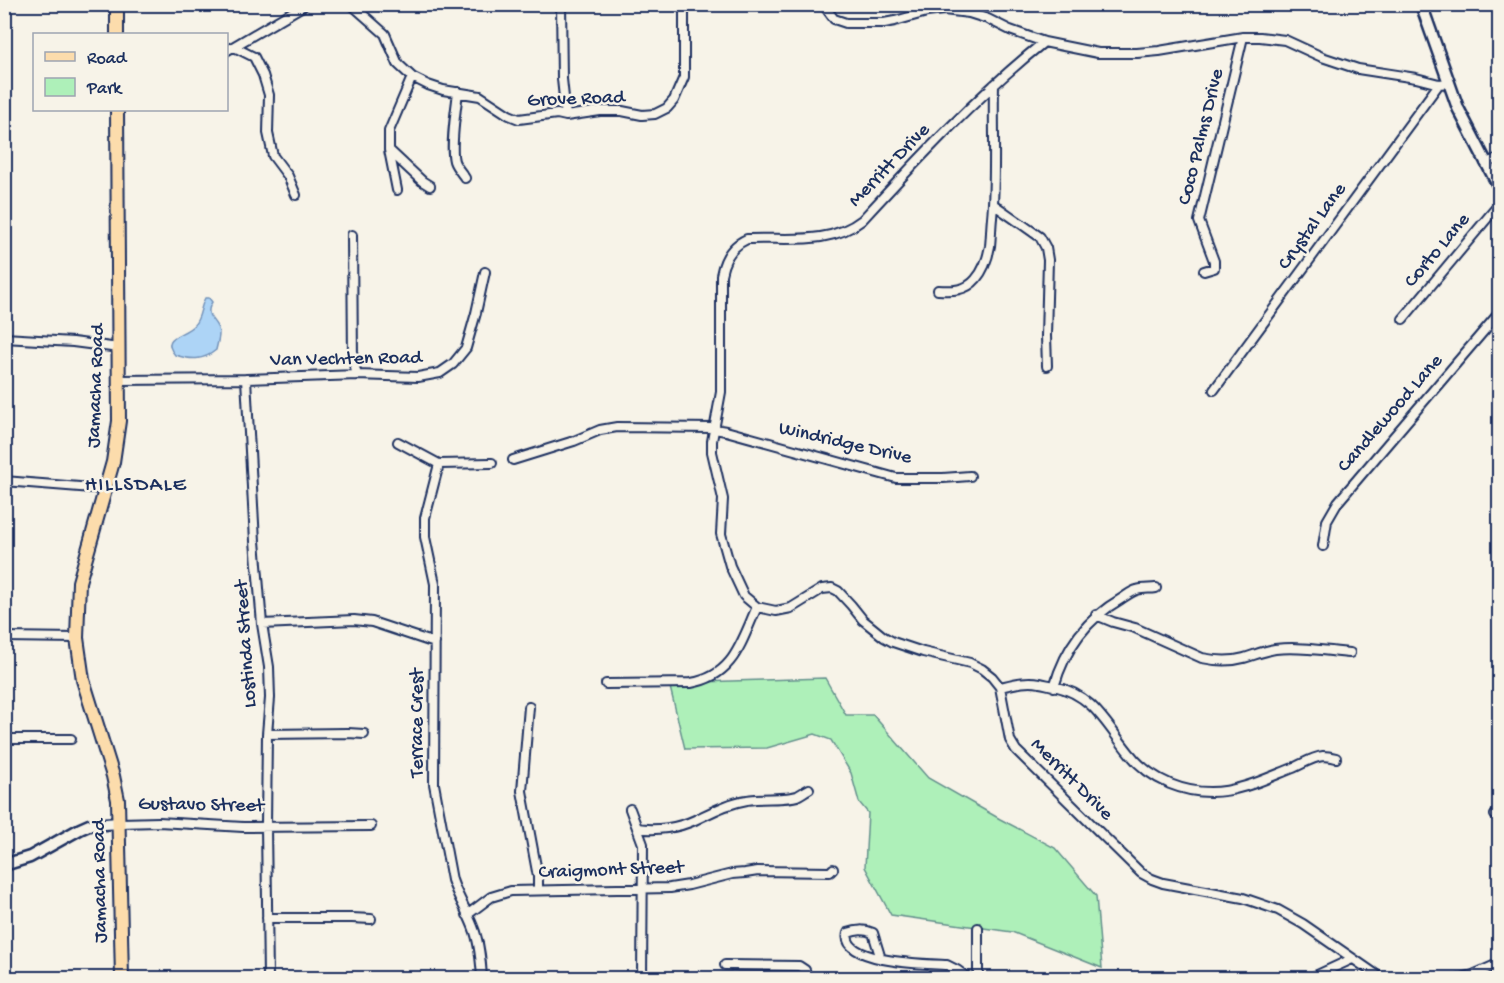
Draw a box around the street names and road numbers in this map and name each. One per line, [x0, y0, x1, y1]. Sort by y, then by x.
street label: Coco Palms Drive [1174, 66, 1230, 207]
street label: Grove Road [527, 87, 627, 113]
street label: Merritt Drive [844, 119, 936, 213]
street label: Crystal Lane [1274, 179, 1353, 275]
street label: Corto Lane [1400, 209, 1476, 293]
street label: Jamacha Road [83, 321, 111, 448]
street label: Van Vechten Road [269, 347, 424, 373]
street label: Candlewood Lane [1333, 350, 1449, 478]
street label: Windridge Drive [776, 418, 914, 471]
street label: Lostinda Street [231, 578, 263, 709]
street label: Terrace Crest [407, 667, 430, 778]
street label: Merritt Drive [1025, 734, 1118, 827]
street label: Gustavo Street [138, 793, 266, 819]
street label: Jamacha Road [88, 816, 114, 943]
street label: Craigmont Street [538, 857, 686, 885]

